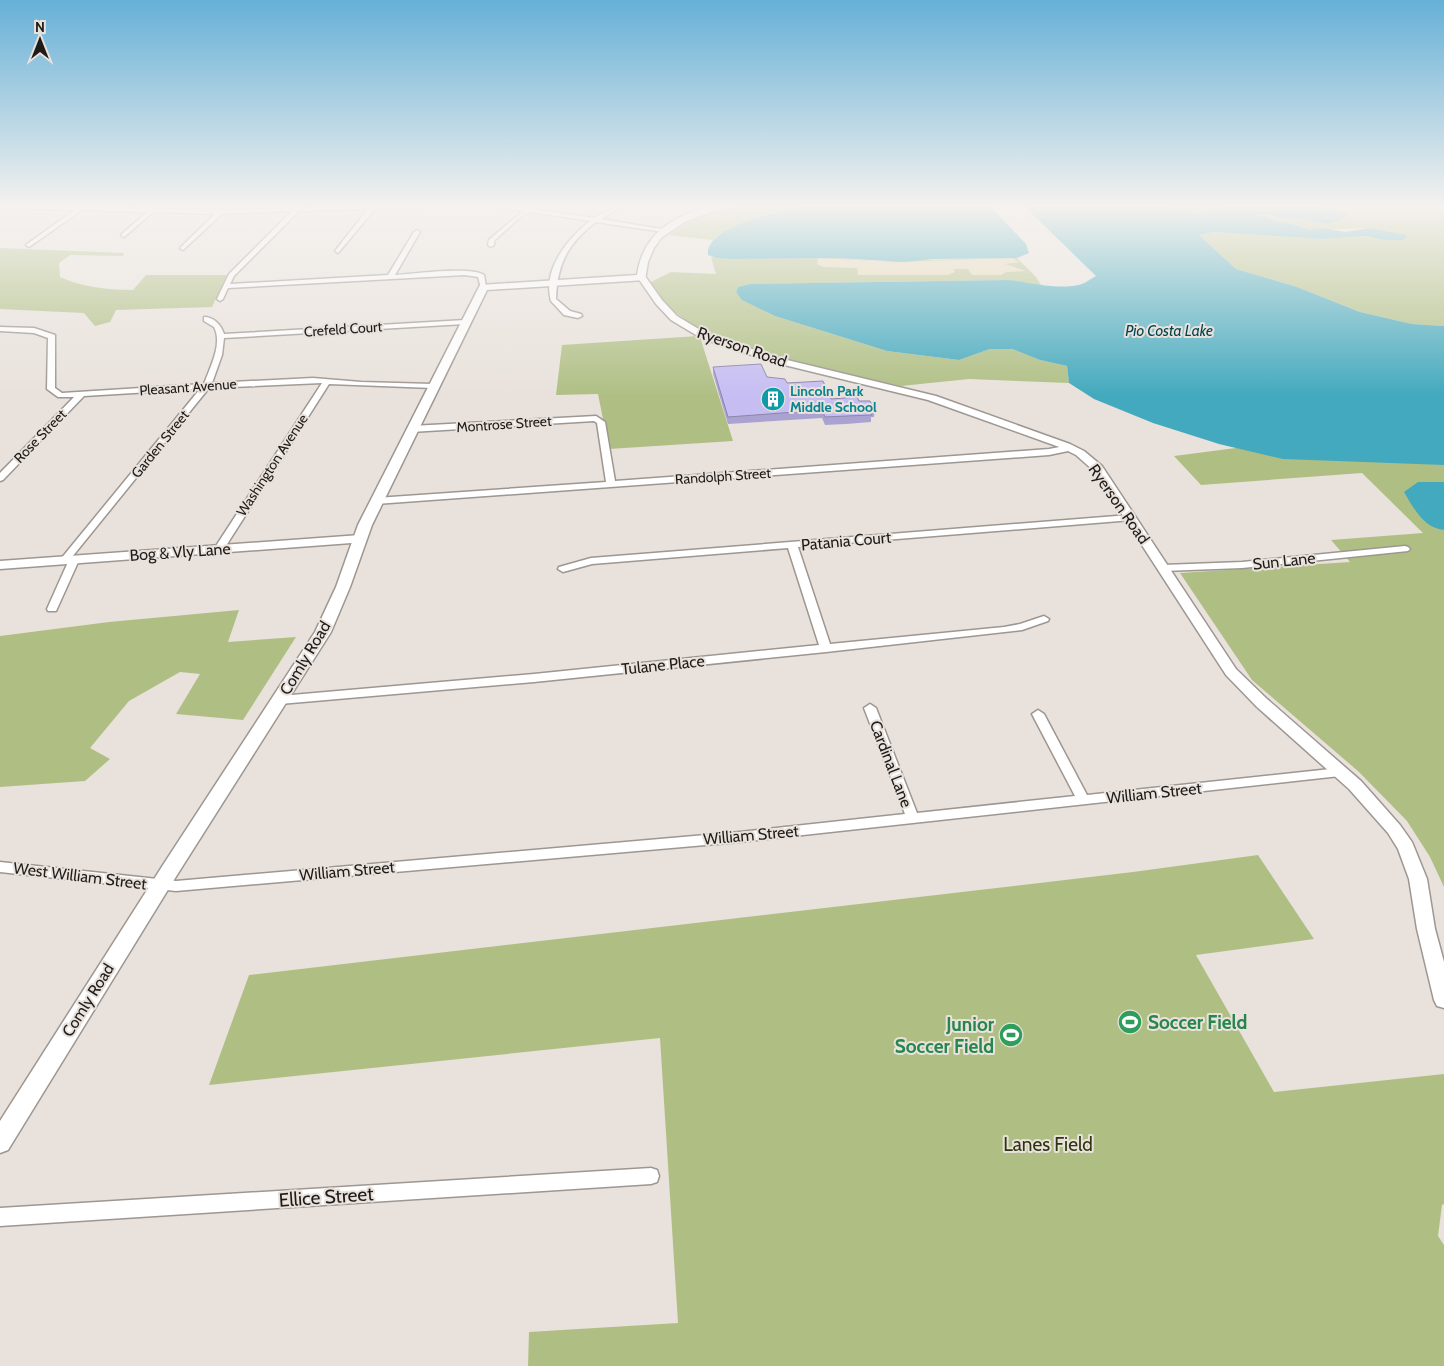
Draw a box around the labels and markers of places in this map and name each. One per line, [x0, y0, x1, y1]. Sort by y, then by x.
place label: Lincoln Park Middle School [790, 382, 877, 416]
building icon: Lincoln Park Middle School [760, 386, 786, 412]
sports icon: Soccer Field [1117, 1009, 1143, 1035]
place label: Soccer Field [1148, 1011, 1247, 1034]
place label: Junior Soccer Field [895, 1013, 995, 1058]
sports icon: Junior Soccer Field [998, 1022, 1024, 1048]

